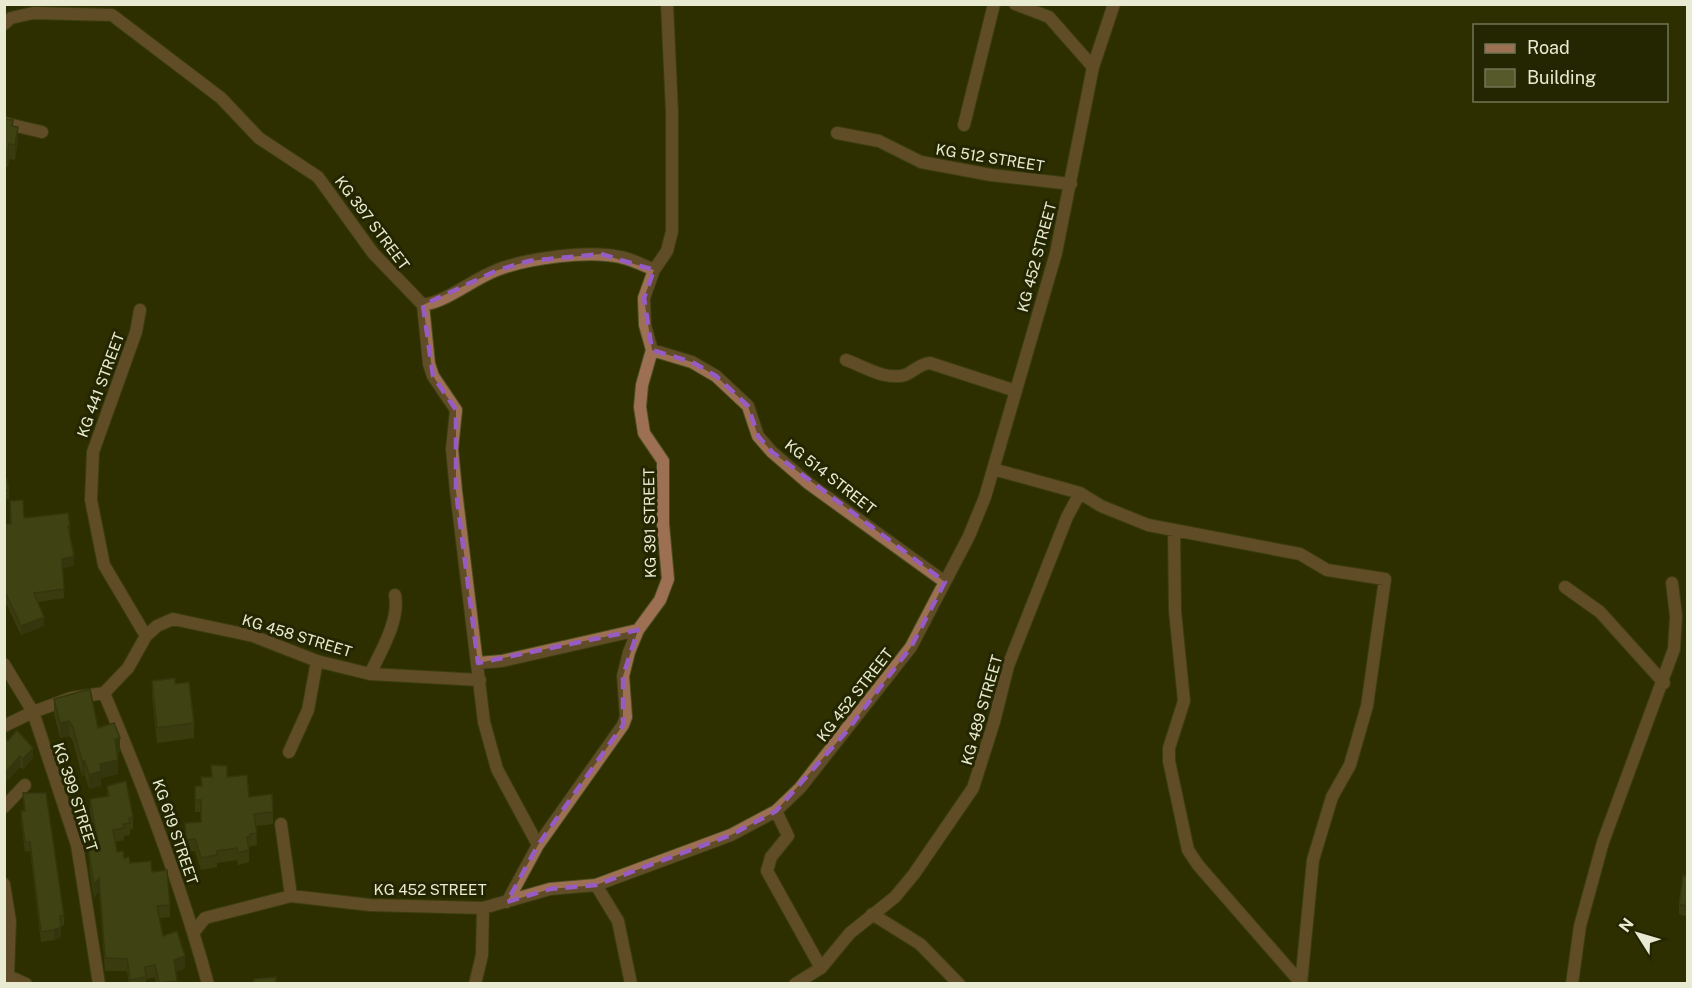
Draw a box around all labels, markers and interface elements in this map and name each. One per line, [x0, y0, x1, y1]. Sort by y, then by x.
legend [1473, 24, 1668, 102]
text: Road [1527, 37, 1570, 58]
text: Building [1527, 67, 1596, 88]
street label: KG 512 STREET [934, 141, 1046, 175]
street label: KG 397 STREET [332, 173, 413, 273]
street label: KG 452 STREET [1014, 200, 1059, 314]
street label: KG 441 STREET [74, 330, 127, 440]
street label: KG 514 STREET [782, 436, 879, 517]
street label: KG 391 STREET [640, 468, 659, 578]
street label: KG 458 STREET [240, 611, 354, 660]
street label: KG 452 STREET [813, 645, 896, 744]
street label: KG 489 STREET [958, 653, 1005, 767]
street label: KG 399 STREET [50, 740, 101, 853]
street label: KG 619 STREET [150, 777, 201, 887]
street label: KG 452 STREET [373, 881, 487, 898]
north arrow [1608, 904, 1668, 964]
text: N [1615, 915, 1638, 936]

